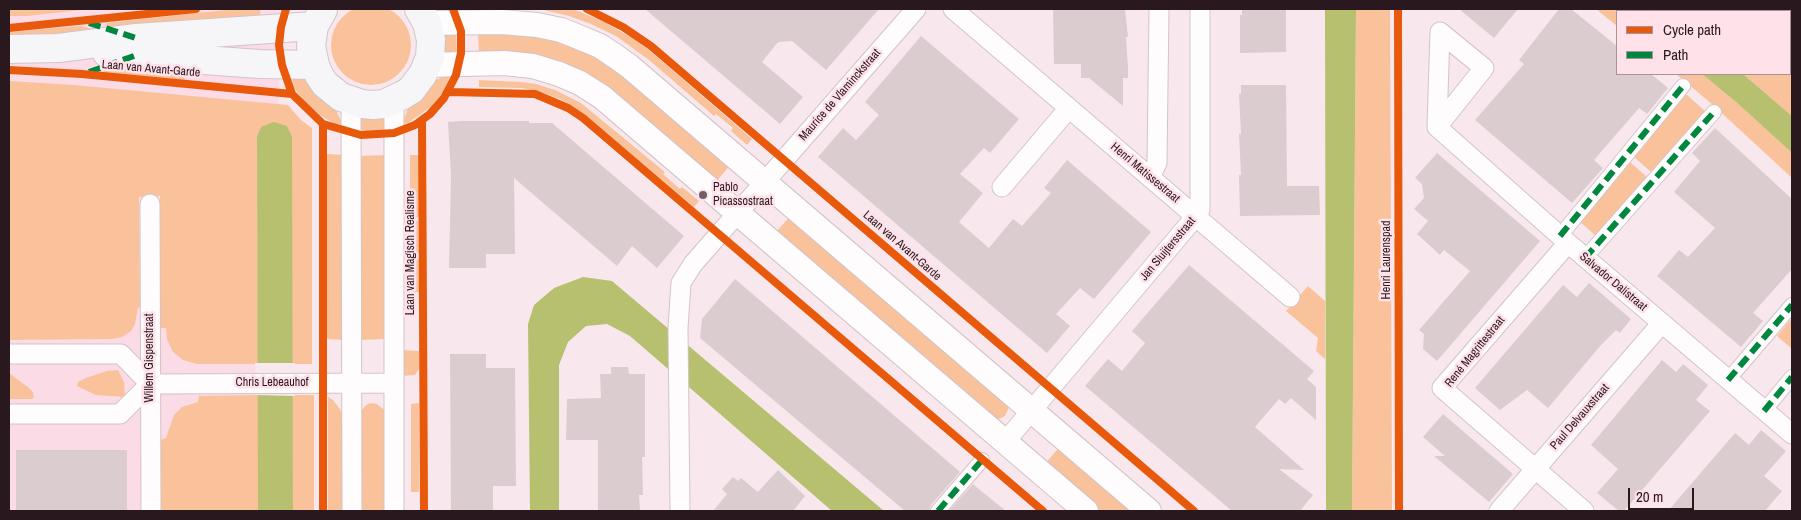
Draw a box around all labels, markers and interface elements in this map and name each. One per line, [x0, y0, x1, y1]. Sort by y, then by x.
legend [1616, 10, 1791, 75]
text: Cycle path [1663, 19, 1721, 40]
text: Path [1663, 44, 1688, 65]
street label: Maurice de Vlaminckstraat [796, 46, 884, 144]
street label: Laan van Avant-Garde [101, 58, 201, 80]
street label: Henri Matissestraat [1107, 140, 1183, 206]
place label: Pablo Picassostraat [713, 181, 773, 209]
marker: Pablo Picassostraat [697, 189, 709, 201]
street label: Laan van Magisch Realisme [404, 191, 418, 315]
street label: Laan van Avant-Garde [860, 208, 944, 284]
street label: Jan Sluijtersstraat [1137, 214, 1199, 284]
street label: Henri Laurenspad [1380, 221, 1394, 299]
street label: Salvador Dalístraat [1576, 250, 1650, 314]
street label: Willem Gispenstraat [143, 313, 157, 403]
street label: René Magrittestraat [1442, 314, 1508, 390]
street label: Chris Lebeauhof [236, 376, 308, 390]
street label: Paul Delvauxstraat [1547, 381, 1613, 453]
scale bar [1631, 478, 1697, 510]
text: 20 m [1636, 486, 1663, 507]

